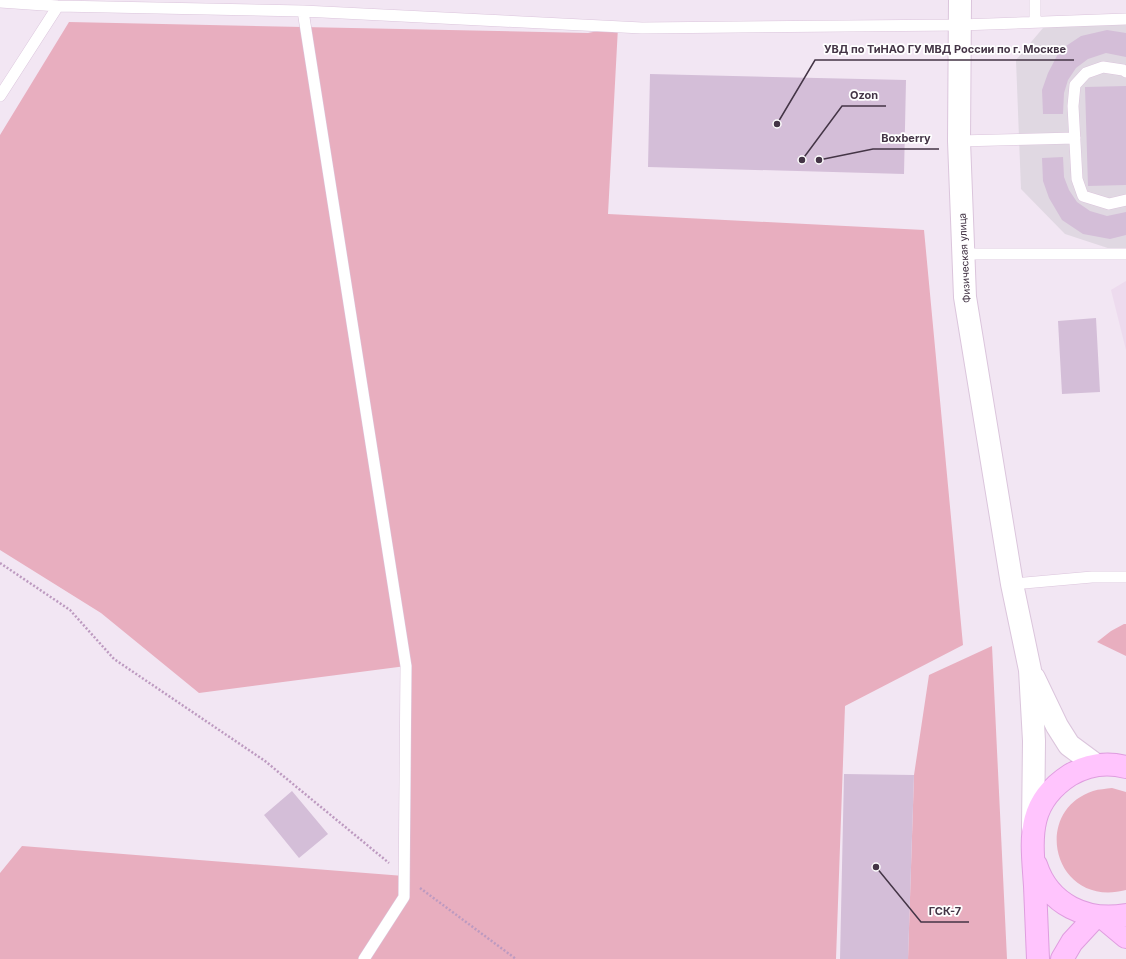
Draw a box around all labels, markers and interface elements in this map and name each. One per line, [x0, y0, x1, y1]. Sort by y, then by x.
callout: УВД по ТиНАО ГУ МВД России по г. Москве [815, 37, 1074, 60]
text: УВД по ТиНАО ГУ МВД России по г. Москве [824, 42, 1067, 56]
callout: Ozon [842, 83, 886, 106]
text: Ozon [850, 88, 878, 102]
callout: Boxberry [873, 126, 939, 149]
text: Boxberry [881, 131, 931, 145]
street label: Физическая улица [956, 213, 972, 303]
callout: ГСК-7 [921, 899, 969, 922]
text: ГСК-7 [929, 904, 961, 918]

